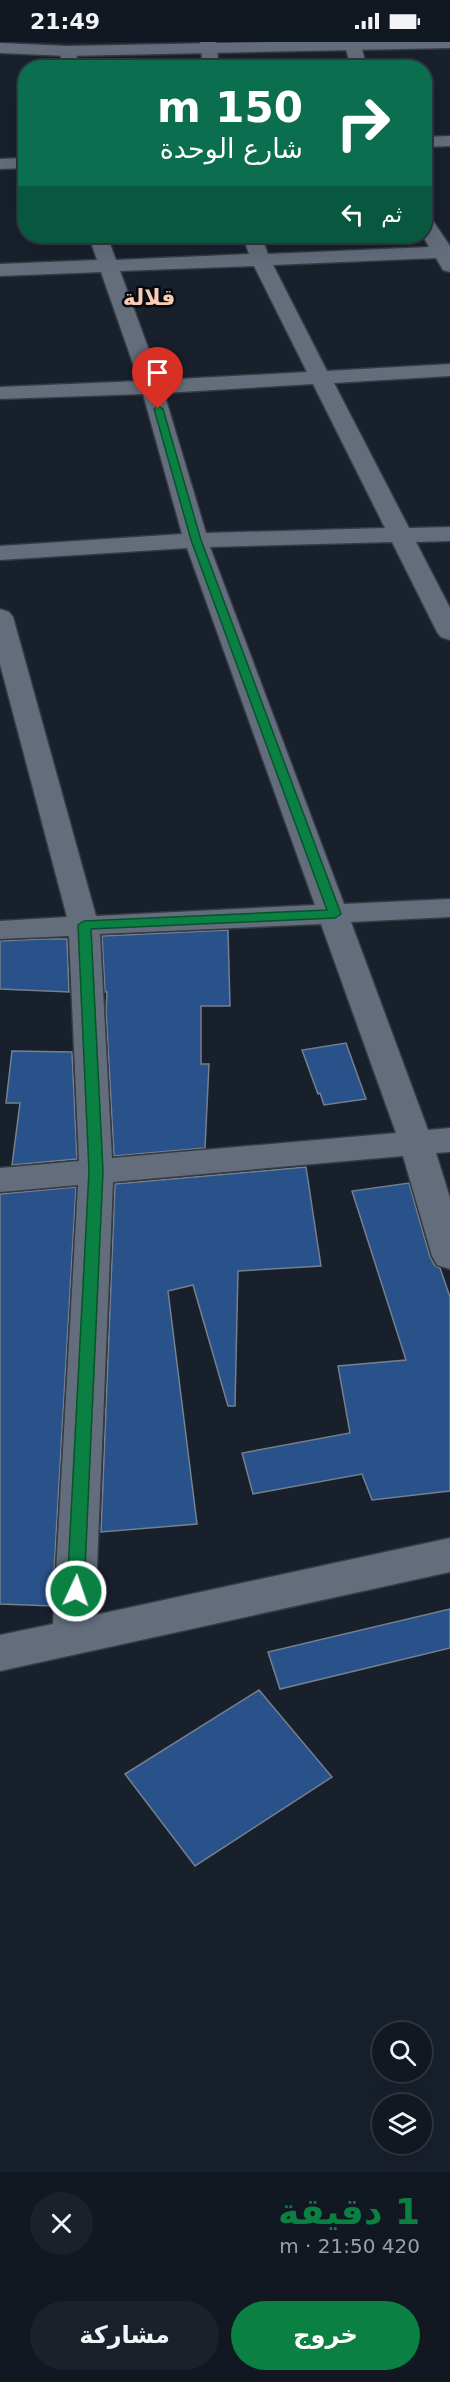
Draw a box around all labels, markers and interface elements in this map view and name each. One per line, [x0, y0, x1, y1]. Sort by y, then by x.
text: 21:49 [30, 9, 100, 34]
text: 150 m [157, 83, 303, 132]
icon: right [324, 84, 402, 162]
text: شارع الوحدة [160, 133, 303, 164]
icon: left [336, 198, 369, 231]
text: ثم [381, 202, 402, 227]
district label: قلالة [123, 285, 175, 310]
pin [132, 347, 183, 409]
icon: arrive [141, 356, 174, 389]
position arrow [44, 1559, 108, 1623]
map controls [372, 2022, 432, 2154]
button: search [372, 2022, 432, 2082]
button: layers [372, 2094, 432, 2154]
text: 1 دقيقة [278, 2191, 420, 2232]
button: close [30, 2192, 93, 2255]
text: 420 m · 21:50 [279, 2234, 420, 2258]
button: مشاركة [30, 2301, 219, 2370]
button: خروج [231, 2301, 420, 2370]

